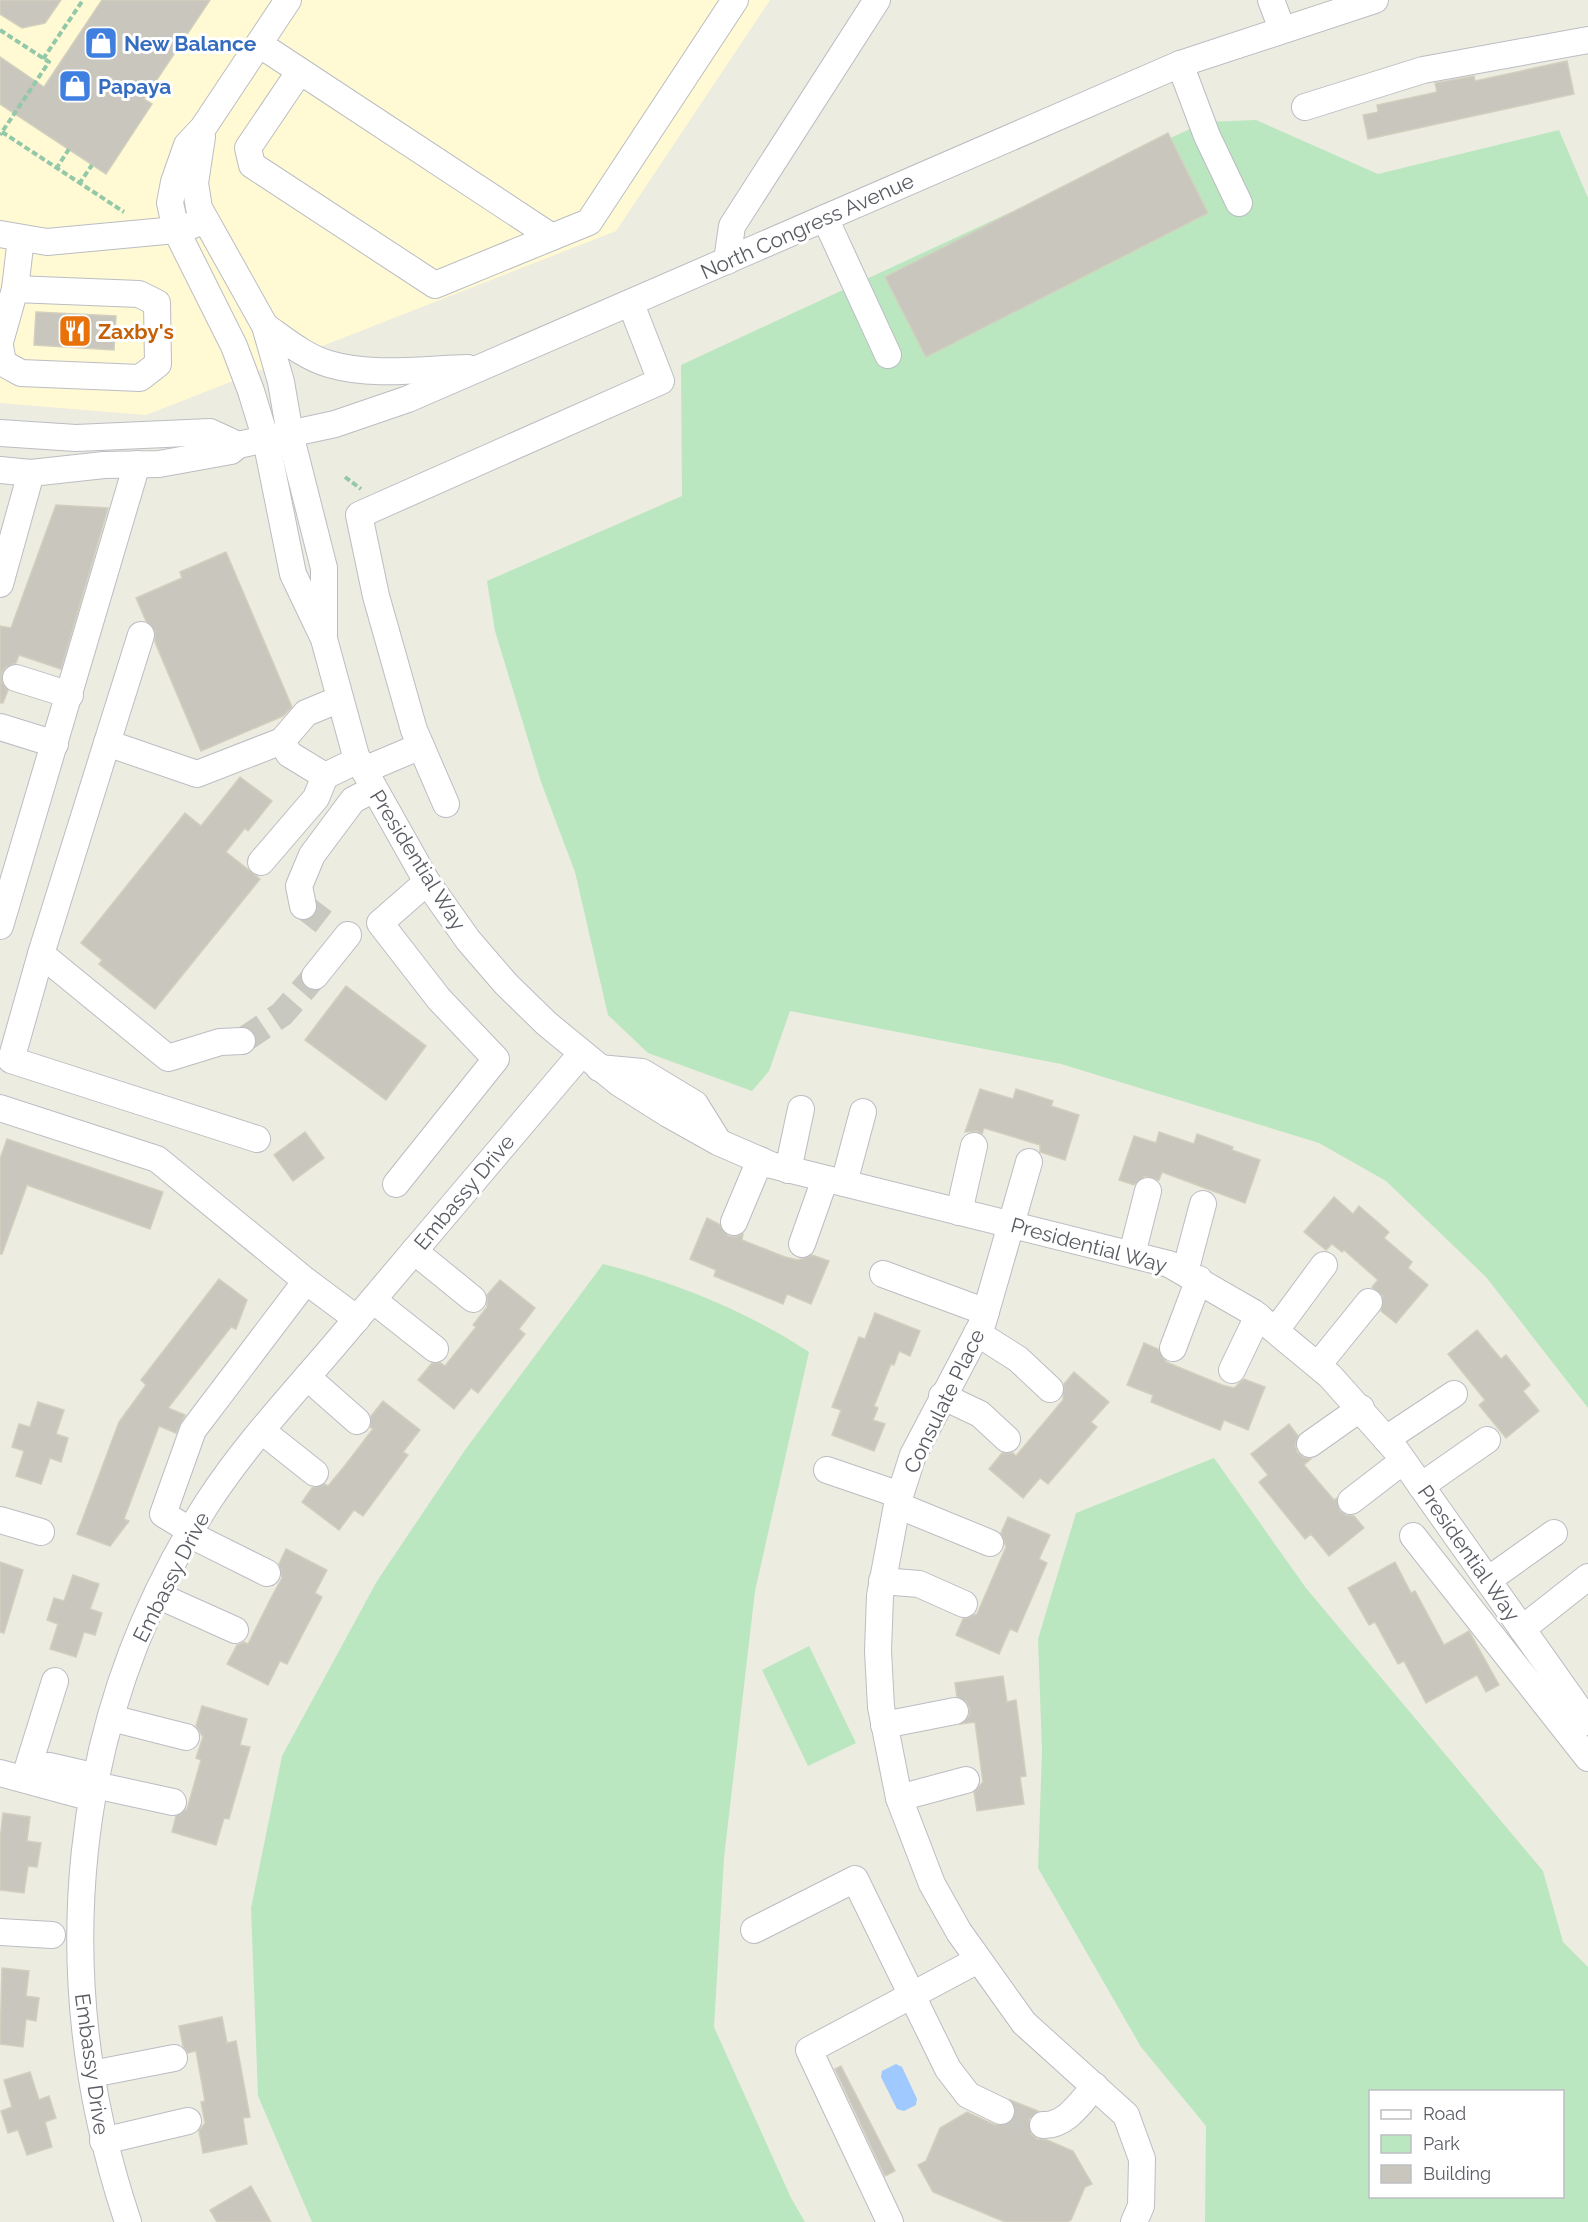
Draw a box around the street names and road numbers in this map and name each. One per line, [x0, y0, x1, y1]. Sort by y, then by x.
street label: North Congress Avenue [697, 168, 917, 284]
street label: Presidential Way [365, 785, 471, 935]
street label: Embassy Drive [409, 1129, 519, 1255]
street label: Presidential Way [1008, 1212, 1170, 1278]
street label: Consulate Place [898, 1325, 990, 1477]
street label: Presidential Way [1413, 1480, 1525, 1626]
street label: Embassy Drive [127, 1508, 215, 1646]
street label: Embassy Drive [70, 1992, 114, 2136]

